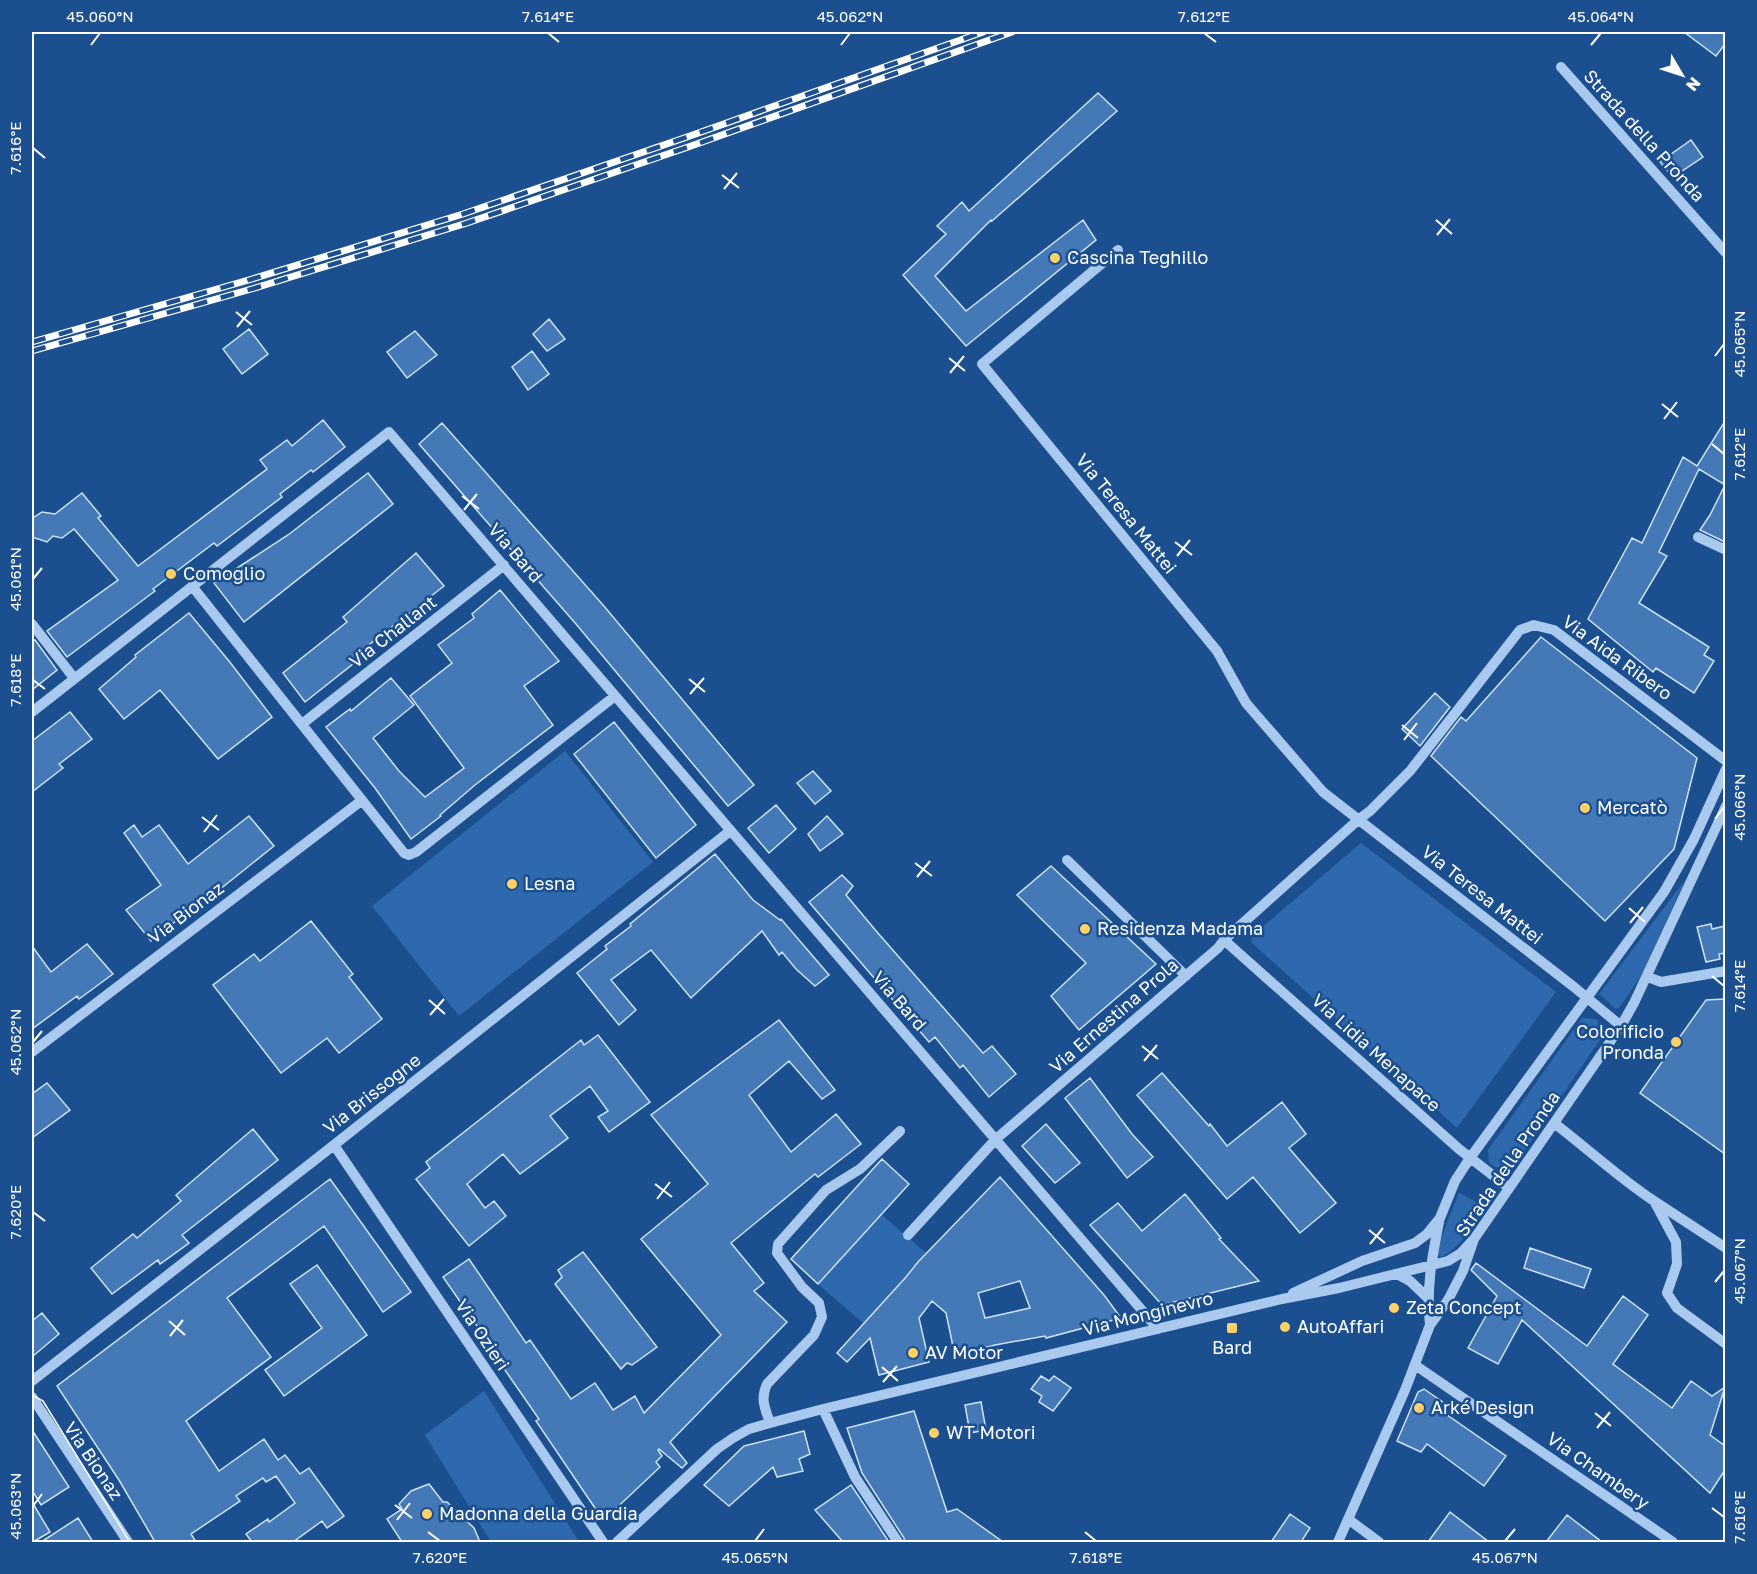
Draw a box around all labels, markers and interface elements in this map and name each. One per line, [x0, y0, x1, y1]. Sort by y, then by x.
text: 45.060°N [66, 7, 134, 25]
text: 7.614°E [522, 7, 574, 25]
text: 45.062°N [817, 7, 883, 25]
text: 7.612°E [1178, 7, 1230, 25]
text: 45.064°N [1568, 7, 1634, 25]
north arrow [1652, 45, 1712, 105]
street label: Strada della Pronda [1580, 65, 1710, 206]
text: N [1682, 73, 1705, 95]
text: 7.616°E [6, 122, 24, 174]
place label: Cascina Teghillo [1067, 246, 1208, 268]
marker: Cascina Teghillo [1048, 251, 1062, 265]
text: 45.065°N [1730, 311, 1748, 377]
text: 7.612°E [1730, 428, 1748, 480]
street label: Via Teresa Mattei [1072, 449, 1182, 578]
street label: Via Bard [484, 518, 548, 587]
text: 45.061°N [6, 547, 24, 611]
place label: Comoglio [183, 562, 265, 584]
marker: Comoglio [164, 567, 178, 581]
street label: Via Challant [344, 590, 440, 672]
street label: Via Aida Ribero [1558, 610, 1677, 704]
text: 7.618°E [6, 654, 24, 706]
text: 45.066°N [1730, 773, 1748, 841]
place label: Mercatò [1597, 796, 1668, 818]
marker: Mercatò [1578, 801, 1592, 815]
street label: Via Teresa Mattei [1418, 840, 1548, 948]
place label: Lesna [524, 872, 575, 894]
street label: Via Bionaz [143, 876, 228, 948]
marker: Lesna [505, 877, 519, 891]
place label: Residenza Madama [1097, 917, 1263, 939]
marker: Residenza Madama [1078, 922, 1092, 936]
street label: Via Ernestina Prola [1044, 953, 1182, 1077]
text: 7.614°E [1730, 960, 1748, 1012]
street label: Via Bard [868, 966, 932, 1035]
street label: Via Lidia Menapace [1308, 989, 1446, 1116]
text: 45.062°N [6, 1009, 24, 1075]
place label: Colorificio Pronda [1576, 1020, 1664, 1063]
marker: Colorificio Pronda [1669, 1035, 1683, 1049]
street label: Via Brissogne [318, 1048, 425, 1138]
street label: Strada della Pronda [1450, 1087, 1564, 1240]
text: 7.620°E [6, 1185, 24, 1239]
text: 45.067°N [1730, 1238, 1748, 1304]
street label: Via Monginevro [1080, 1286, 1215, 1340]
street label: Via Ozieri [451, 1295, 515, 1374]
place label: Zeta Concept [1406, 1296, 1521, 1318]
marker: Zeta Concept [1387, 1301, 1401, 1315]
place label: AutoAffari [1297, 1315, 1384, 1337]
marker: AutoAffari [1278, 1320, 1292, 1334]
marker: Bard [1225, 1321, 1239, 1335]
place label: Bard [1212, 1336, 1252, 1358]
place label: AV Motor [925, 1341, 1003, 1363]
marker: AV Motor [906, 1346, 920, 1360]
place label: Arké Design [1431, 1396, 1534, 1418]
marker: Arké Design [1412, 1401, 1426, 1415]
street label: Via Bionaz [60, 1417, 128, 1504]
place label: WT Motori [946, 1421, 1036, 1443]
marker: WT Motori [927, 1426, 941, 1440]
street label: Via Chambery [1543, 1427, 1654, 1514]
text: 45.063°N [6, 1473, 24, 1539]
text: 7.616°E [1730, 1491, 1748, 1543]
place label: Madonna della Guardia [439, 1502, 638, 1524]
marker: Madonna della Guardia [420, 1507, 434, 1521]
text: 7.620°E [413, 1548, 467, 1566]
text: 45.065°N [722, 1548, 788, 1566]
text: 7.618°E [1070, 1548, 1122, 1566]
text: 45.067°N [1472, 1548, 1538, 1566]

